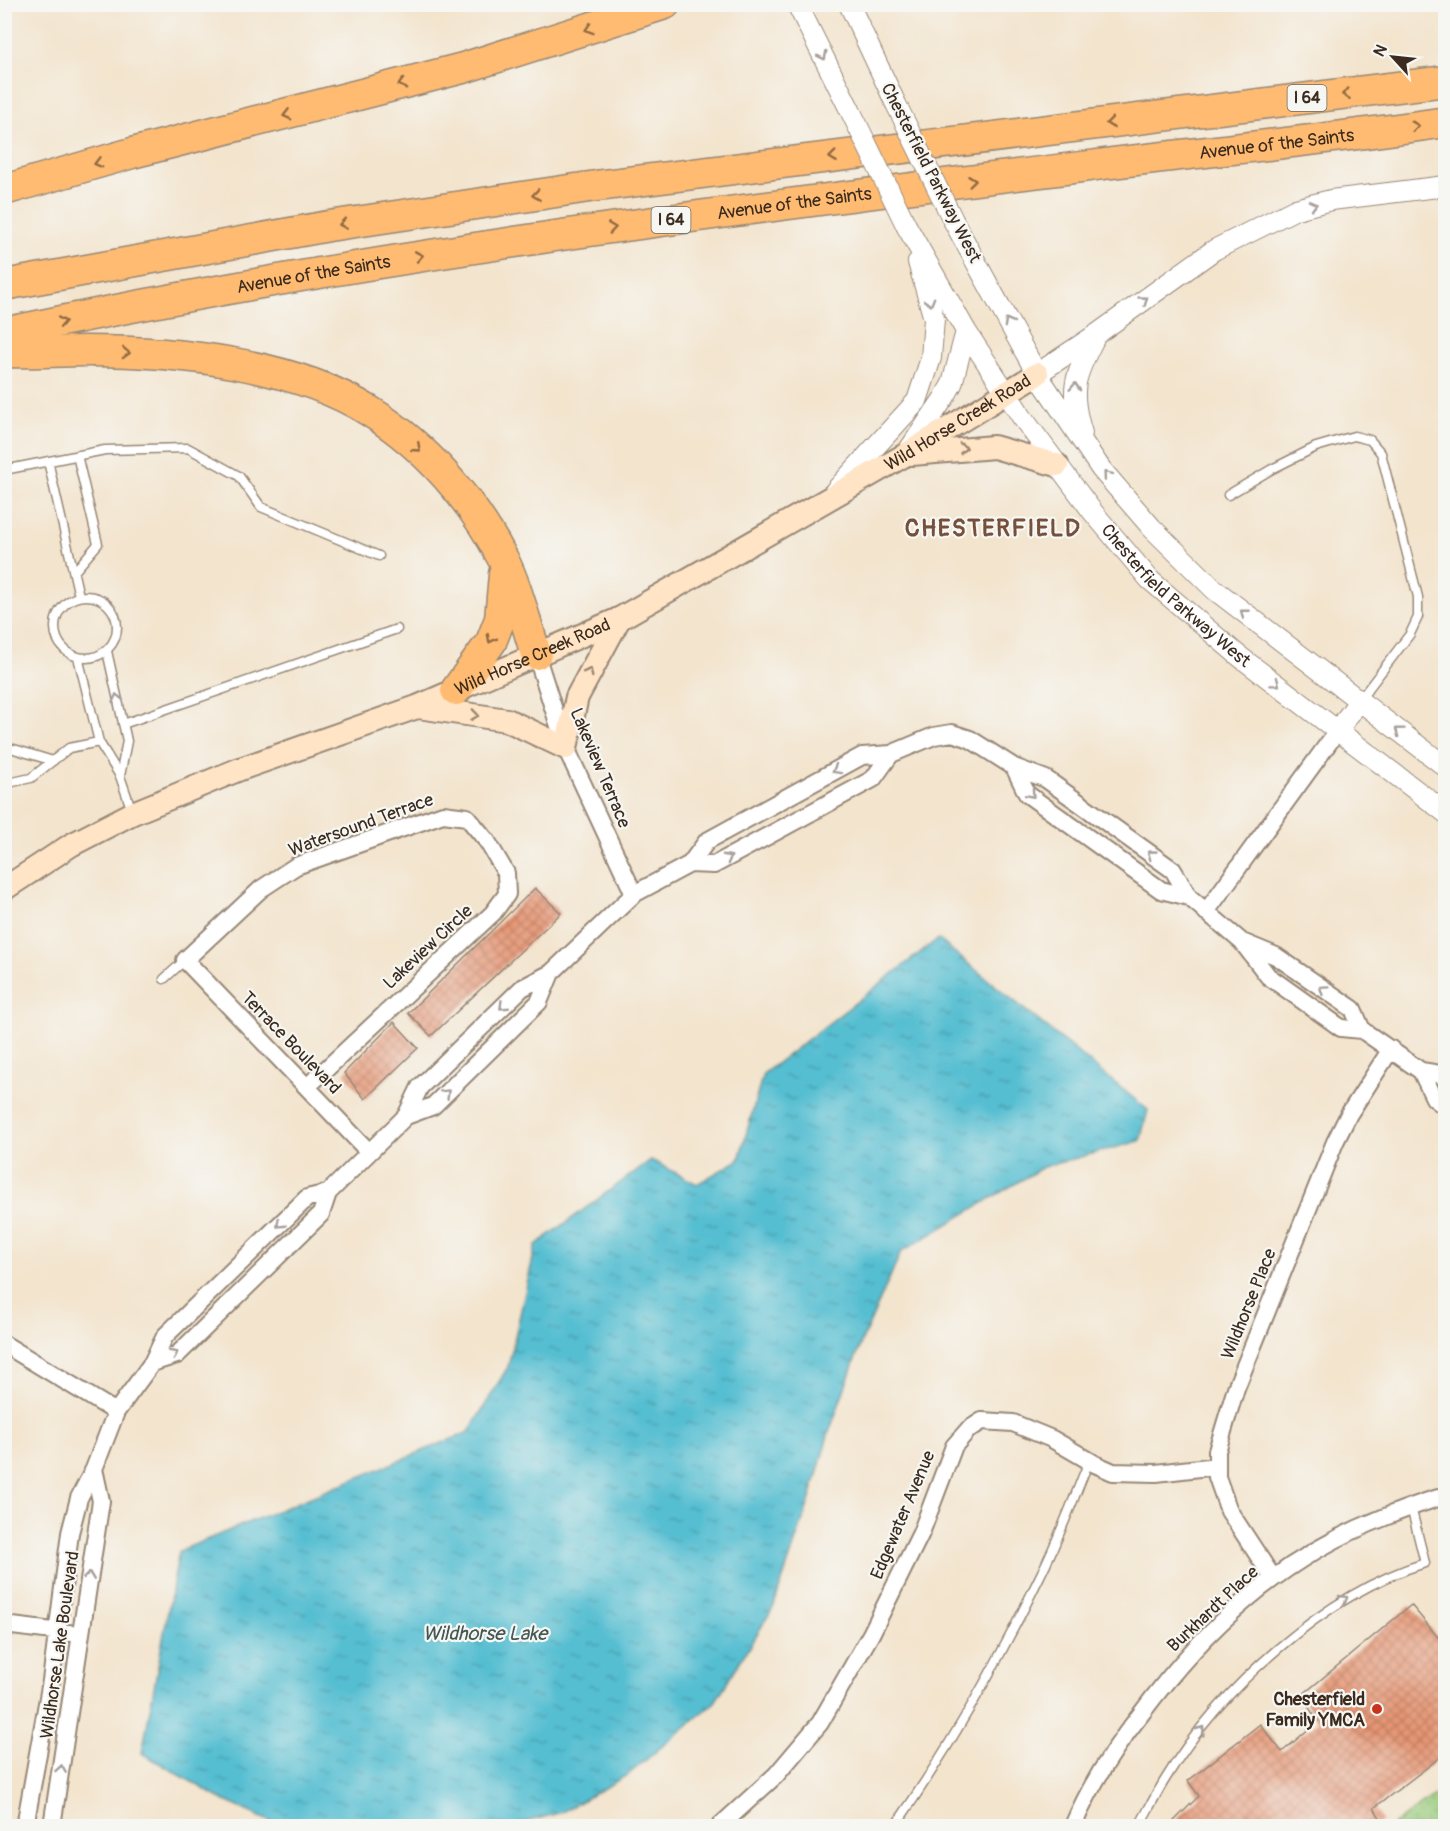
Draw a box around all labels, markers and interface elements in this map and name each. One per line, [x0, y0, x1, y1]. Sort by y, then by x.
one-way arrow [584, 21, 595, 34]
north arrow [1363, 27, 1423, 87]
text: N [1369, 41, 1392, 60]
one-way arrow [816, 50, 827, 61]
one-way arrow [398, 77, 408, 90]
street label: Chesterfield Parkway West [876, 79, 987, 267]
road number: I 64 [1288, 85, 1326, 111]
one-way arrow [1341, 87, 1350, 100]
one-way arrow [282, 107, 292, 120]
one-way arrow [1106, 116, 1115, 129]
one-way arrow [1410, 121, 1419, 133]
street label: Avenue of the Saints [1198, 123, 1355, 164]
one-way arrow [829, 150, 838, 162]
one-way arrow [93, 156, 104, 168]
one-way arrow [967, 175, 976, 187]
street label: Avenue of the Saints [715, 182, 873, 225]
one-way arrow [531, 189, 540, 201]
one-way arrow [1308, 199, 1318, 212]
road number: I 64 [652, 207, 690, 233]
one-way arrow [338, 217, 347, 229]
one-way arrow [607, 223, 616, 235]
street label: Avenue of the Saints [235, 250, 392, 299]
one-way arrow [414, 251, 424, 263]
one-way arrow [1138, 296, 1149, 307]
one-way arrow [922, 297, 935, 307]
one-way arrow [56, 316, 66, 329]
one-way arrow [1004, 318, 1015, 329]
one-way arrow [121, 346, 130, 359]
street label: Wild Horse Creek Road [880, 369, 1035, 476]
one-way arrow [1069, 382, 1082, 391]
one-way arrow [410, 441, 421, 452]
one-way arrow [958, 442, 967, 455]
one-way arrow [1103, 471, 1114, 482]
district label: CHESTERFIELD [905, 514, 1081, 543]
street label: Chesterfield Parkway West [1096, 519, 1256, 673]
one-way arrow [1240, 609, 1251, 620]
street label: Wild Horse Creek Road [451, 613, 614, 701]
one-way arrow [486, 633, 498, 644]
one-way arrow [582, 667, 594, 678]
one-way arrow [1269, 676, 1280, 687]
one-way arrow [112, 694, 125, 704]
street label: Lakeview Terrace [564, 705, 636, 832]
one-way arrow [470, 709, 479, 721]
one-way arrow [1394, 728, 1405, 739]
one-way arrow [832, 763, 842, 774]
one-way arrow [1023, 787, 1034, 798]
street label: Watersound Terrace [285, 788, 437, 862]
one-way arrow [1146, 851, 1157, 862]
one-way arrow [722, 854, 732, 865]
street label: Lakeview Circle [378, 900, 478, 994]
one-way arrow [1319, 985, 1330, 996]
street label: Terrace Boulevard [236, 987, 346, 1099]
one-way arrow [500, 999, 510, 1010]
one-way arrow [439, 1089, 449, 1100]
one-way arrow [277, 1216, 288, 1227]
street label: Wildhorse Place [1216, 1245, 1282, 1363]
one-way arrow [168, 1350, 178, 1361]
street label: Edgewater Avenue [865, 1447, 941, 1583]
street label: Wildhorse Lake Boulevard [35, 1550, 85, 1740]
street label: Burkhardt Place [1163, 1561, 1264, 1657]
one-way arrow [83, 1571, 95, 1580]
one-way arrow [1338, 1595, 1348, 1607]
water label: Wildhorse Lake [423, 1621, 549, 1646]
place label: Chesterfield Family YMCA [1266, 1688, 1365, 1732]
marker: Chesterfield Family YMCA [1370, 1702, 1384, 1716]
one-way arrow [1193, 1726, 1204, 1737]
one-way arrow [55, 1764, 67, 1773]

